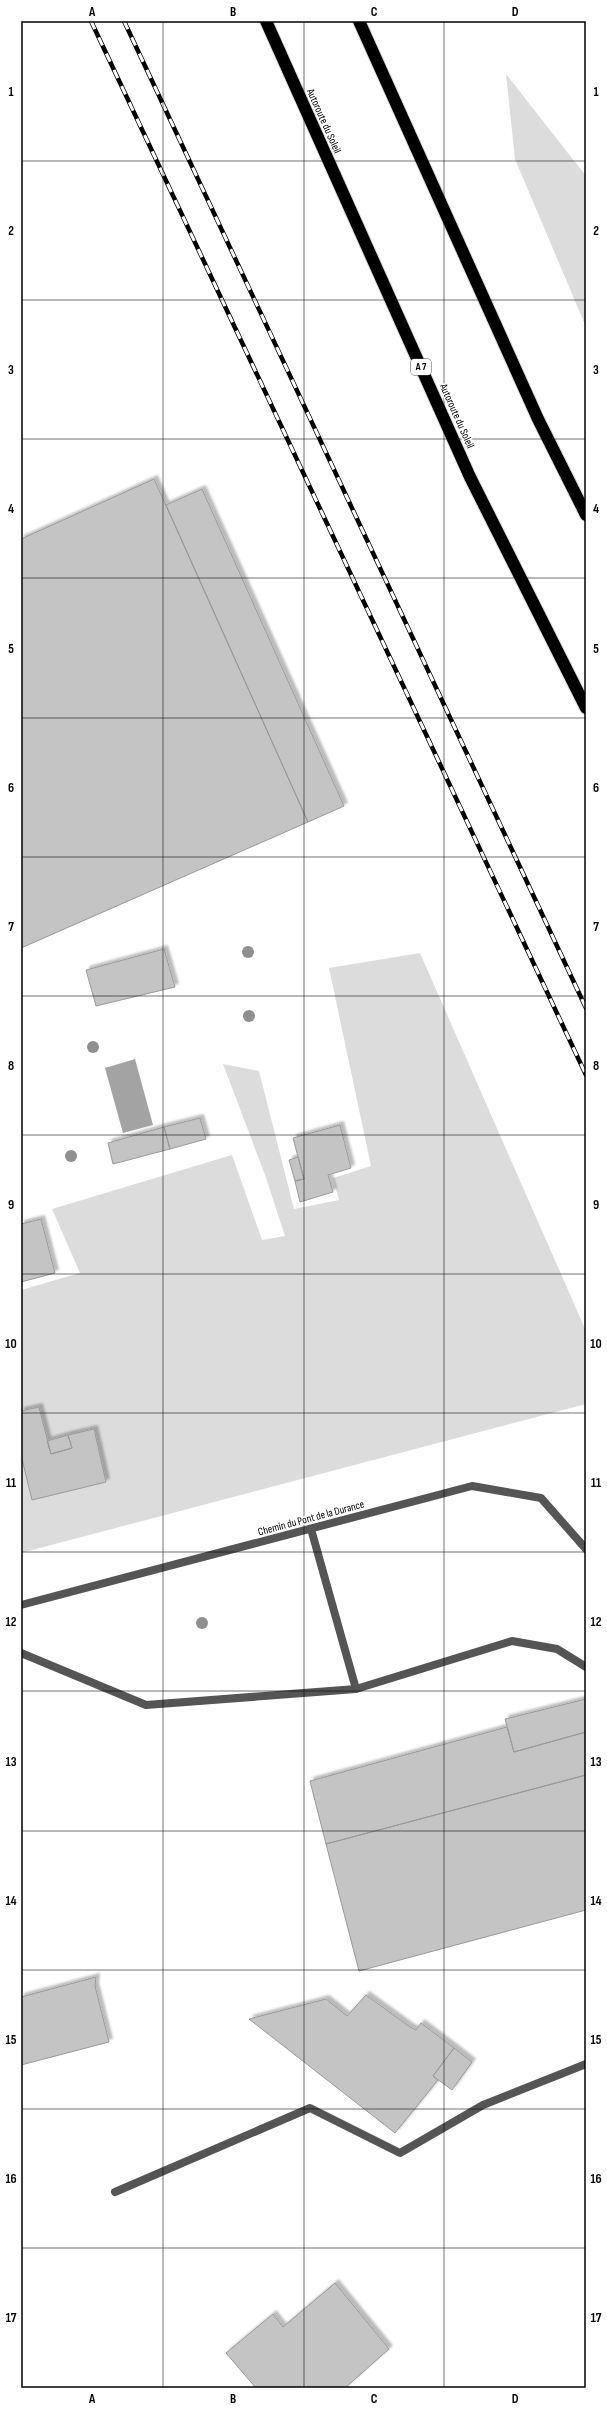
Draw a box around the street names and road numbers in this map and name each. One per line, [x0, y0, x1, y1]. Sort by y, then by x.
street label: Autoroute du Soleil [304, 86, 344, 155]
road number: A 7 [411, 359, 431, 375]
street label: Autoroute du Soleil [437, 381, 477, 450]
street label: Chemin du Pont de la Durance [256, 1498, 366, 1538]

